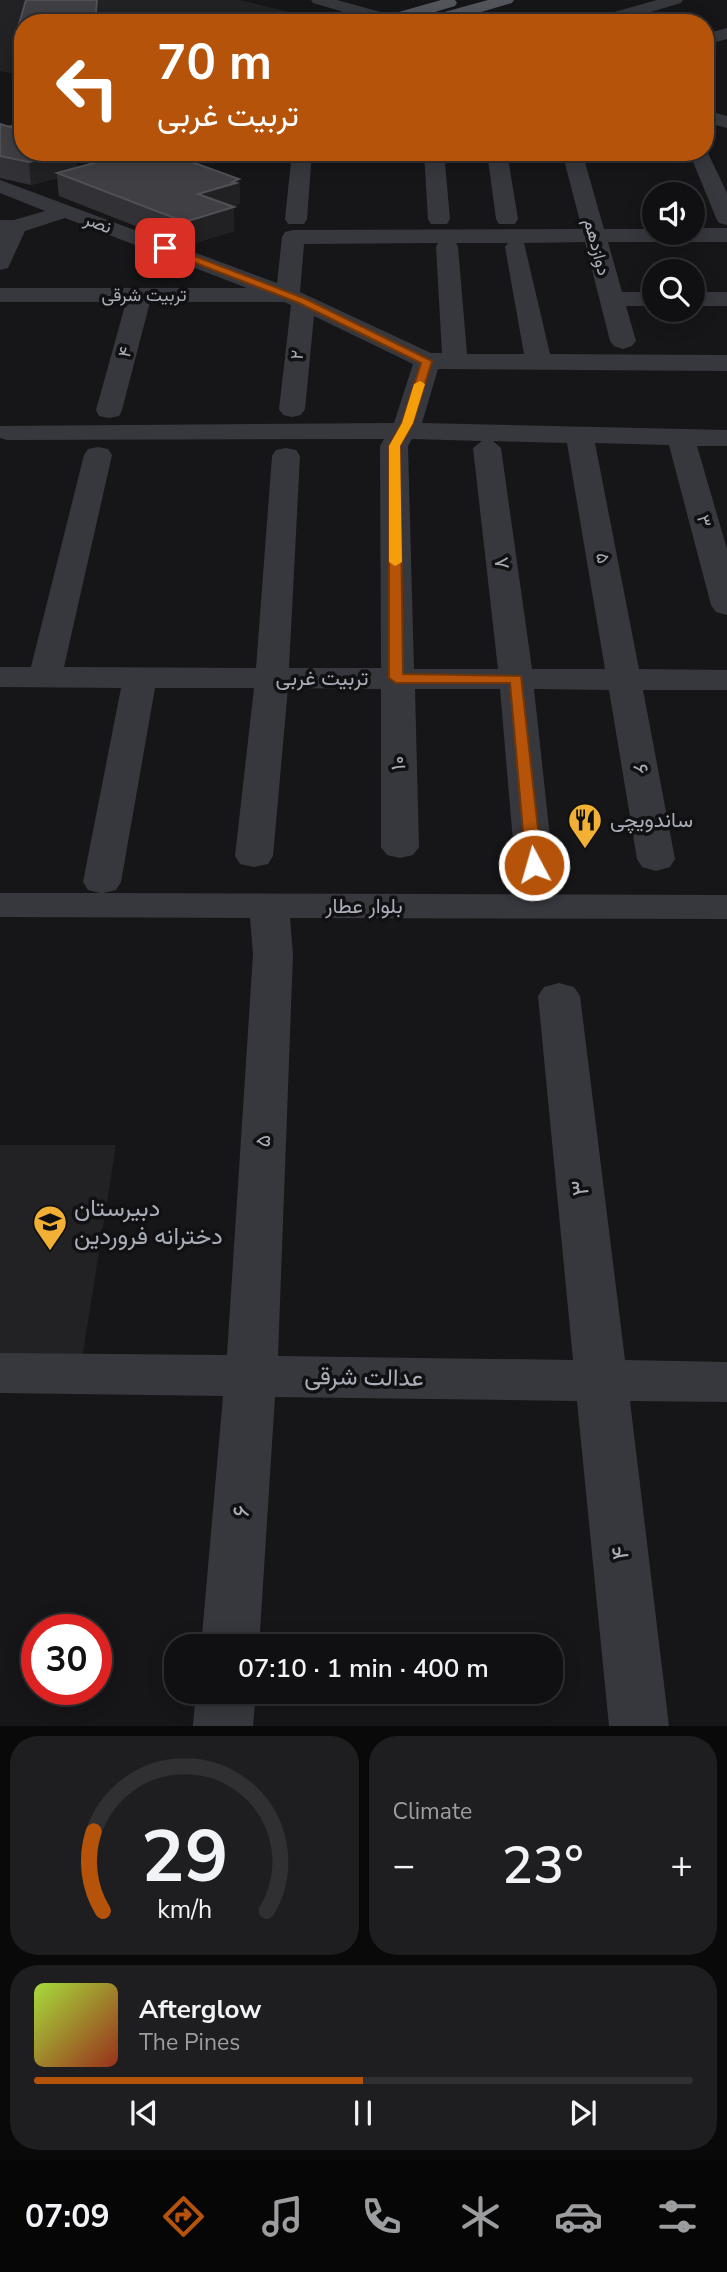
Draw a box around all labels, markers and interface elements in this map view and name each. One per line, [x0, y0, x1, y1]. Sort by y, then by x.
text: 70 m [157, 29, 272, 96]
icon: left [42, 42, 133, 133]
text: تربیت غربی [157, 94, 299, 137]
map controls [642, 182, 705, 322]
button: sound [642, 182, 705, 245]
street label: نصر [80, 206, 115, 239]
street label: دوازدهم [578, 216, 616, 278]
pin [135, 218, 195, 278]
icon: arrive [146, 229, 184, 267]
button: search [642, 259, 705, 322]
street label: تربیت شرقی [101, 283, 187, 307]
street label: ۴ [112, 344, 138, 360]
street label: ۲ [285, 349, 309, 361]
street label: ۳ [691, 512, 717, 530]
street label: ۵ [590, 550, 616, 566]
street label: ۷ [487, 555, 517, 571]
street label: تربیت غربی [275, 664, 369, 692]
street label: ۱۰ [384, 755, 412, 771]
street label: ۶ [626, 762, 656, 776]
restaurant icon: ساندویچی [566, 801, 604, 850]
place label: ساندویچی [610, 806, 693, 834]
position arrow [497, 828, 571, 902]
street label: بلوار عطار [324, 892, 403, 920]
street label: ۵ [249, 1134, 277, 1148]
street label: ۳ [563, 1178, 597, 1198]
place label: دبیرستان دخترانه فروردین [74, 1192, 223, 1252]
school or university icon: دبیرستان دخترانه فروردین [31, 1203, 69, 1252]
street label: عدالت شرقی [304, 1360, 424, 1394]
street label: ۶ [225, 1504, 257, 1518]
street label: ۴ [603, 1545, 637, 1561]
speed limit sign: 30 [21, 1614, 112, 1705]
text: 07:10 · 1 min · 400 m [238, 1651, 489, 1686]
text: Climate [393, 1796, 472, 1827]
text: 29 [141, 1808, 228, 1908]
text: 23° [502, 1830, 584, 1901]
text: − [393, 1840, 415, 1891]
text: + [670, 1840, 693, 1891]
text: km/h [157, 1893, 212, 1927]
text: Afterglow [139, 1992, 262, 2027]
text: The Pines [139, 2027, 240, 2058]
icon: previous [125, 2094, 163, 2132]
icon: pause [344, 2094, 382, 2132]
icon: next [564, 2094, 602, 2132]
icon: directions [159, 2192, 208, 2241]
icon: music [258, 2192, 307, 2241]
icon: phone [357, 2192, 406, 2241]
icon: climate [456, 2192, 505, 2241]
icon: car [554, 2192, 603, 2241]
icon: filters [653, 2192, 702, 2241]
text: 07:09 [25, 2195, 110, 2238]

